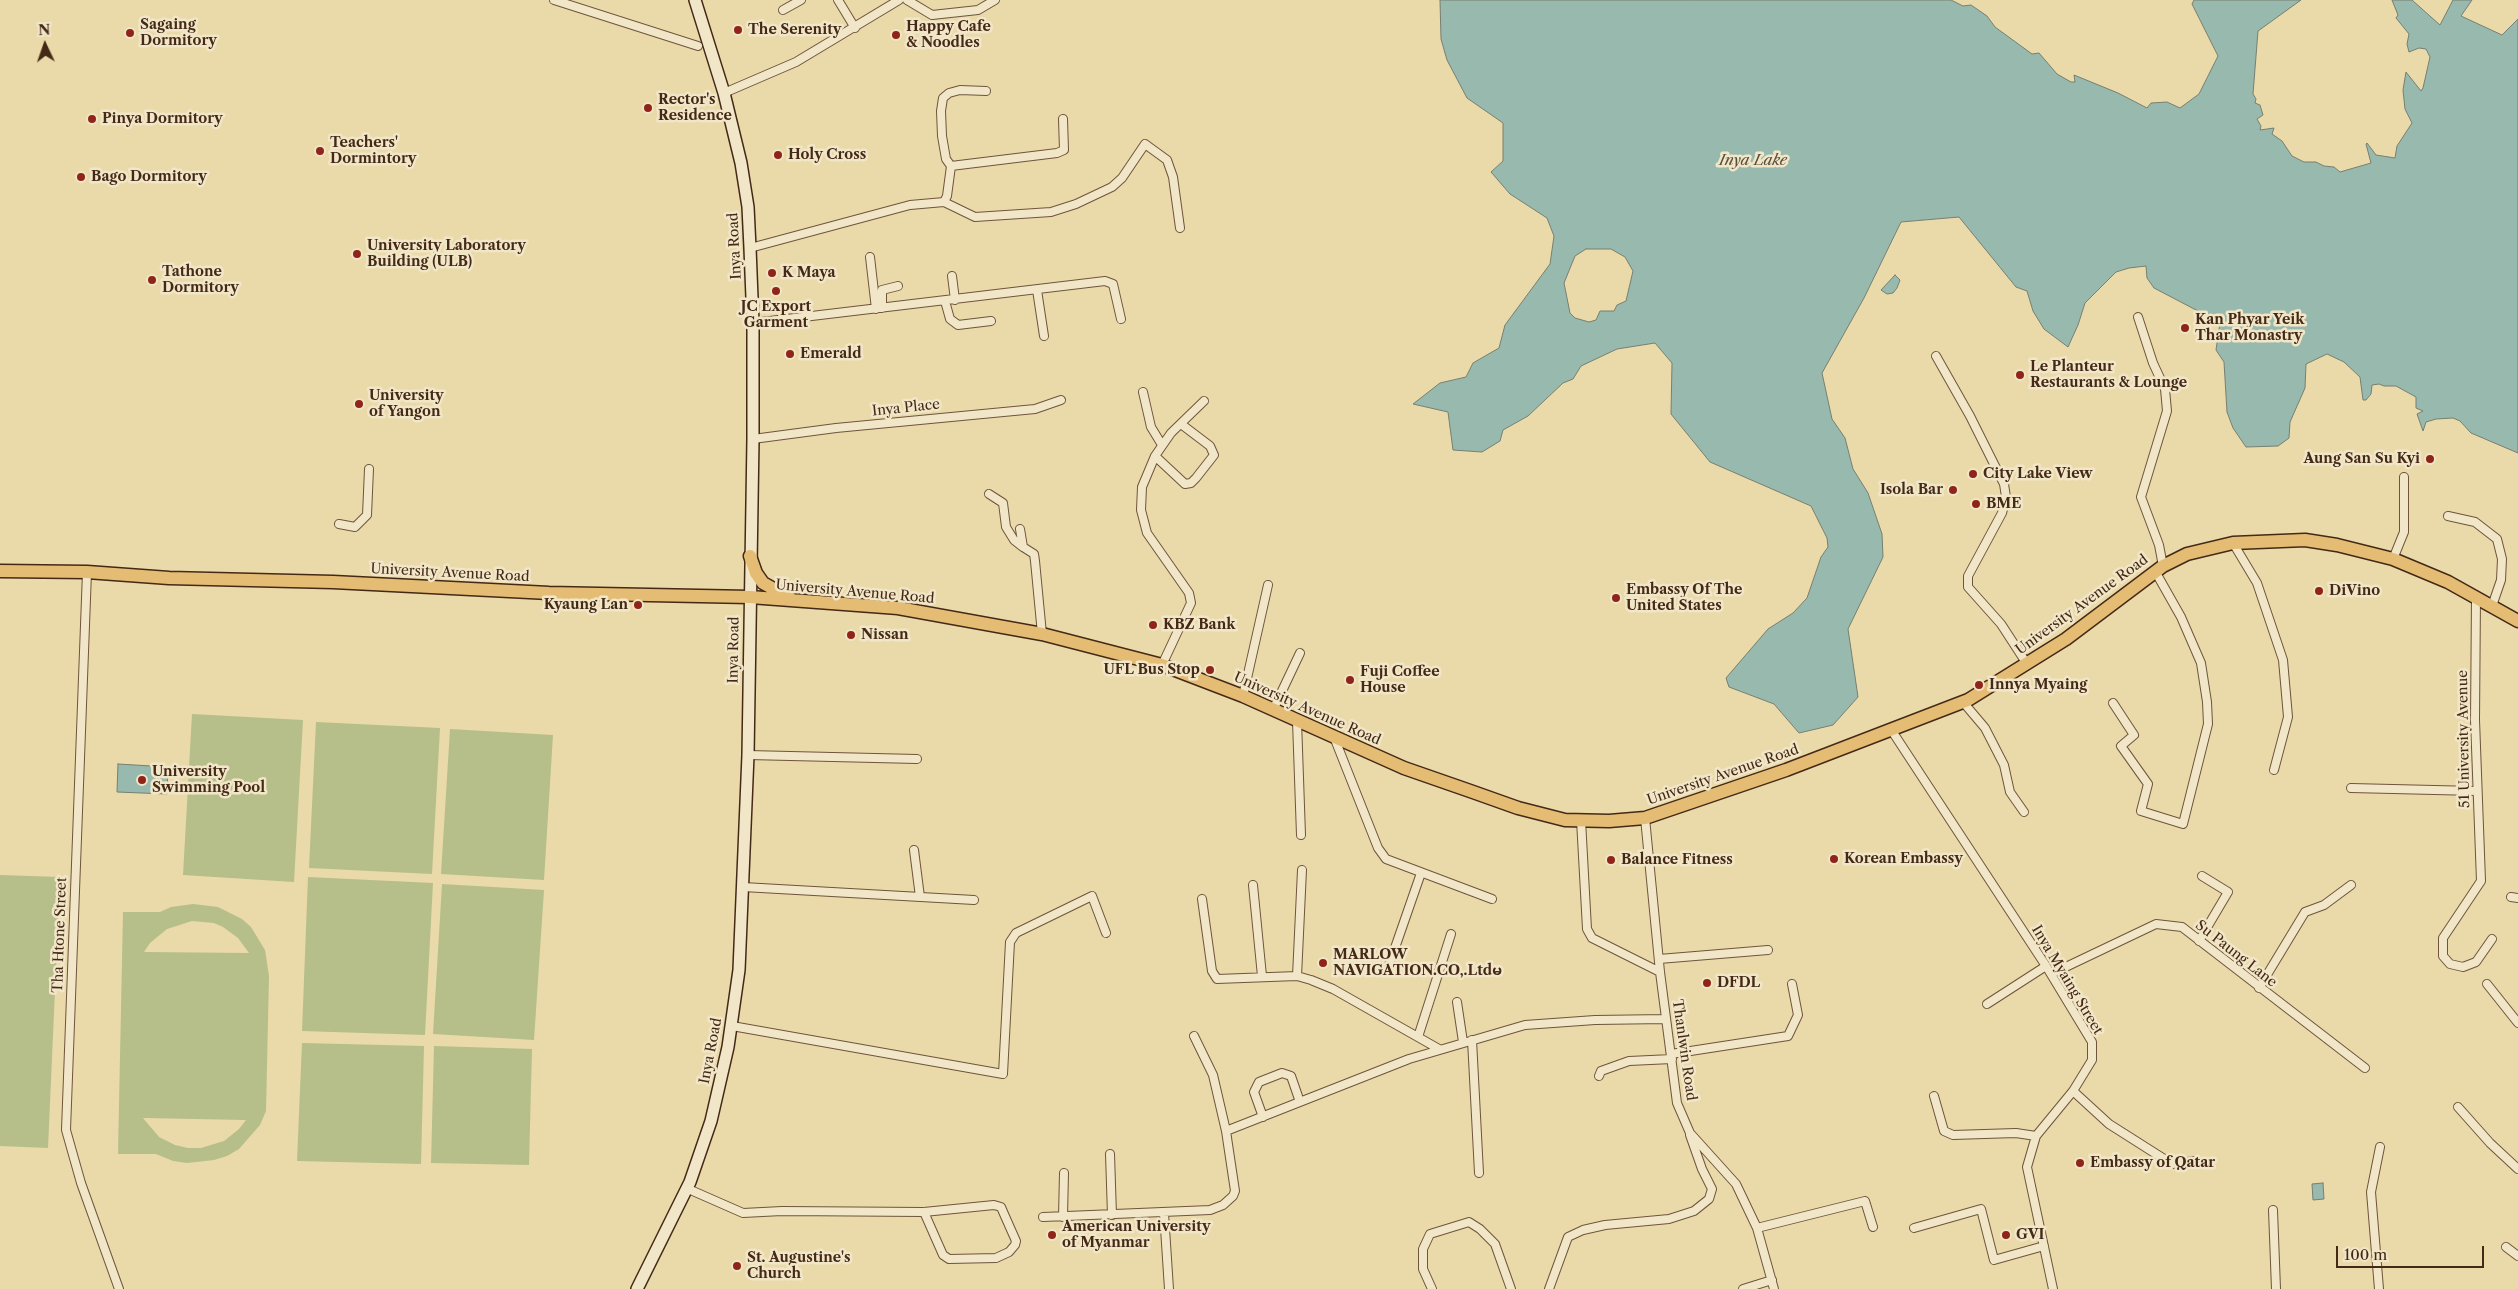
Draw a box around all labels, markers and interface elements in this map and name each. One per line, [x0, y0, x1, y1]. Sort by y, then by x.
place label: Sagaing Dormitory [140, 17, 217, 49]
place label: Happy Cafe & Noodles [906, 19, 991, 52]
north arrow [20, 20, 70, 70]
text: N [38, 21, 51, 39]
place label: The Serenity [748, 22, 841, 38]
marker: The Serenity [732, 24, 744, 36]
marker: Sagaing Dormitory [124, 27, 136, 39]
marker: Happy Cafe & Noodles [890, 29, 902, 41]
place label: Rector's Residence [658, 92, 732, 124]
marker: Rector's Residence [642, 102, 654, 114]
place label: Pinya Dormitory [102, 111, 223, 127]
marker: Pinya Dormitory [86, 113, 98, 125]
place label: Teachers' Dormintory [330, 135, 416, 168]
marker: Teachers' Dormintory [314, 145, 326, 157]
place label: Holy Cross [788, 147, 866, 163]
marker: Holy Cross [772, 149, 784, 161]
water label: Inya Lake [1719, 152, 1787, 170]
place label: Bago Dormitory [91, 169, 207, 185]
marker: Bago Dormitory [75, 171, 87, 183]
street label: Inya Road [725, 212, 745, 280]
place label: University Laboratory Building (ULB) [367, 238, 526, 270]
marker: University Laboratory Building (ULB) [351, 248, 363, 260]
place label: Tathone Dormitory [162, 264, 239, 296]
place label: K Maya [782, 265, 836, 281]
marker: K Maya [766, 267, 778, 279]
marker: Tathone Dormitory [146, 274, 158, 286]
marker: JC Export Garment [770, 285, 782, 297]
place label: JC Export Garment [741, 299, 811, 332]
place label: Kan Phyar Yeik Thar Monastry [2195, 312, 2304, 344]
marker: Kan Phyar Yeik Thar Monastry [2179, 322, 2191, 334]
place label: Emerald [800, 346, 862, 362]
marker: Emerald [784, 348, 796, 360]
place label: Le Planteur Restaurants & Lounge [2030, 359, 2187, 392]
marker: Le Planteur Restaurants & Lounge [2014, 369, 2026, 381]
place label: University of Yangon [369, 388, 444, 421]
street label: Inya Place [871, 396, 941, 420]
marker: University of Yangon [353, 398, 365, 410]
place label: Aung San Su Kyi [2303, 451, 2420, 467]
marker: Aung San Su Kyi [2424, 453, 2436, 465]
place label: City Lake View [1983, 466, 2093, 482]
marker: City Lake View [1967, 468, 1979, 480]
place label: Isola Bar [1880, 482, 1943, 498]
marker: Isola Bar [1947, 484, 1959, 496]
place label: BME [1986, 496, 2021, 512]
marker: BME [1970, 498, 1982, 510]
street label: University Avenue Road [2013, 551, 2151, 659]
street label: University Avenue Road [370, 560, 530, 586]
street label: University Avenue Road [775, 577, 935, 607]
place label: Embassy Of The United States [1626, 582, 1742, 614]
place label: DiVino [2329, 583, 2380, 599]
marker: DiVino [2313, 585, 2325, 597]
marker: Embassy Of The United States [1610, 592, 1622, 604]
place label: Kyaung Lan [544, 597, 628, 613]
marker: Kyaung Lan [632, 599, 644, 611]
street label: Inya Road [725, 616, 743, 684]
place label: KBZ Bank [1163, 617, 1236, 633]
marker: KBZ Bank [1147, 619, 1159, 631]
place label: Nissan [861, 627, 909, 643]
marker: Nissan [845, 629, 857, 641]
place label: UFL Bus Stop [1103, 662, 1200, 678]
marker: UFL Bus Stop [1204, 664, 1216, 676]
place label: Fuji Coffee House [1360, 664, 1440, 696]
street label: University Avenue Road [1231, 669, 1383, 749]
street label: 51 University Avenue [2454, 670, 2474, 808]
marker: Fuji Coffee House [1344, 674, 1356, 686]
place label: Innya Myaing [1989, 677, 2087, 693]
marker: Innya Myaing [1973, 679, 1985, 691]
street label: University Avenue Road [1645, 741, 1801, 809]
place label: University Swimming Pool [152, 764, 265, 796]
marker: University Swimming Pool [136, 774, 148, 786]
place label: Korean Embassy [1844, 851, 1963, 867]
place label: Balance Fitness [1621, 852, 1733, 868]
marker: Korean Embassy [1828, 853, 1840, 865]
marker: Balance Fitness [1605, 854, 1617, 866]
street label: Tha Htone Street [50, 877, 70, 993]
street label: Su Paung Lane [2192, 917, 2280, 991]
street label: Inya Myaing Street [2028, 922, 2106, 1038]
place label: MARLOW NAVIGATION.CO,.Ltdမ [1333, 947, 1502, 980]
marker: MARLOW NAVIGATION.CO,.Ltdမ [1317, 957, 1329, 969]
place label: DFDL [1717, 975, 1760, 991]
marker: DFDL [1701, 977, 1713, 989]
street label: Thanlwin Road [1669, 998, 1699, 1102]
street label: Inya Road [696, 1017, 726, 1085]
place label: Embassy of Qatar [2090, 1155, 2215, 1171]
marker: Embassy of Qatar [2074, 1157, 2086, 1169]
place label: American University of Myanmar [1062, 1219, 1211, 1252]
place label: GVI [2016, 1227, 2044, 1243]
marker: American University of Myanmar [1046, 1229, 1058, 1241]
marker: GVI [2000, 1229, 2012, 1241]
scale bar [2338, 1236, 2486, 1268]
text: 100 m [2344, 1245, 2387, 1264]
place label: St. Augustine's Church [747, 1250, 851, 1282]
marker: St. Augustine's Church [731, 1260, 743, 1272]

